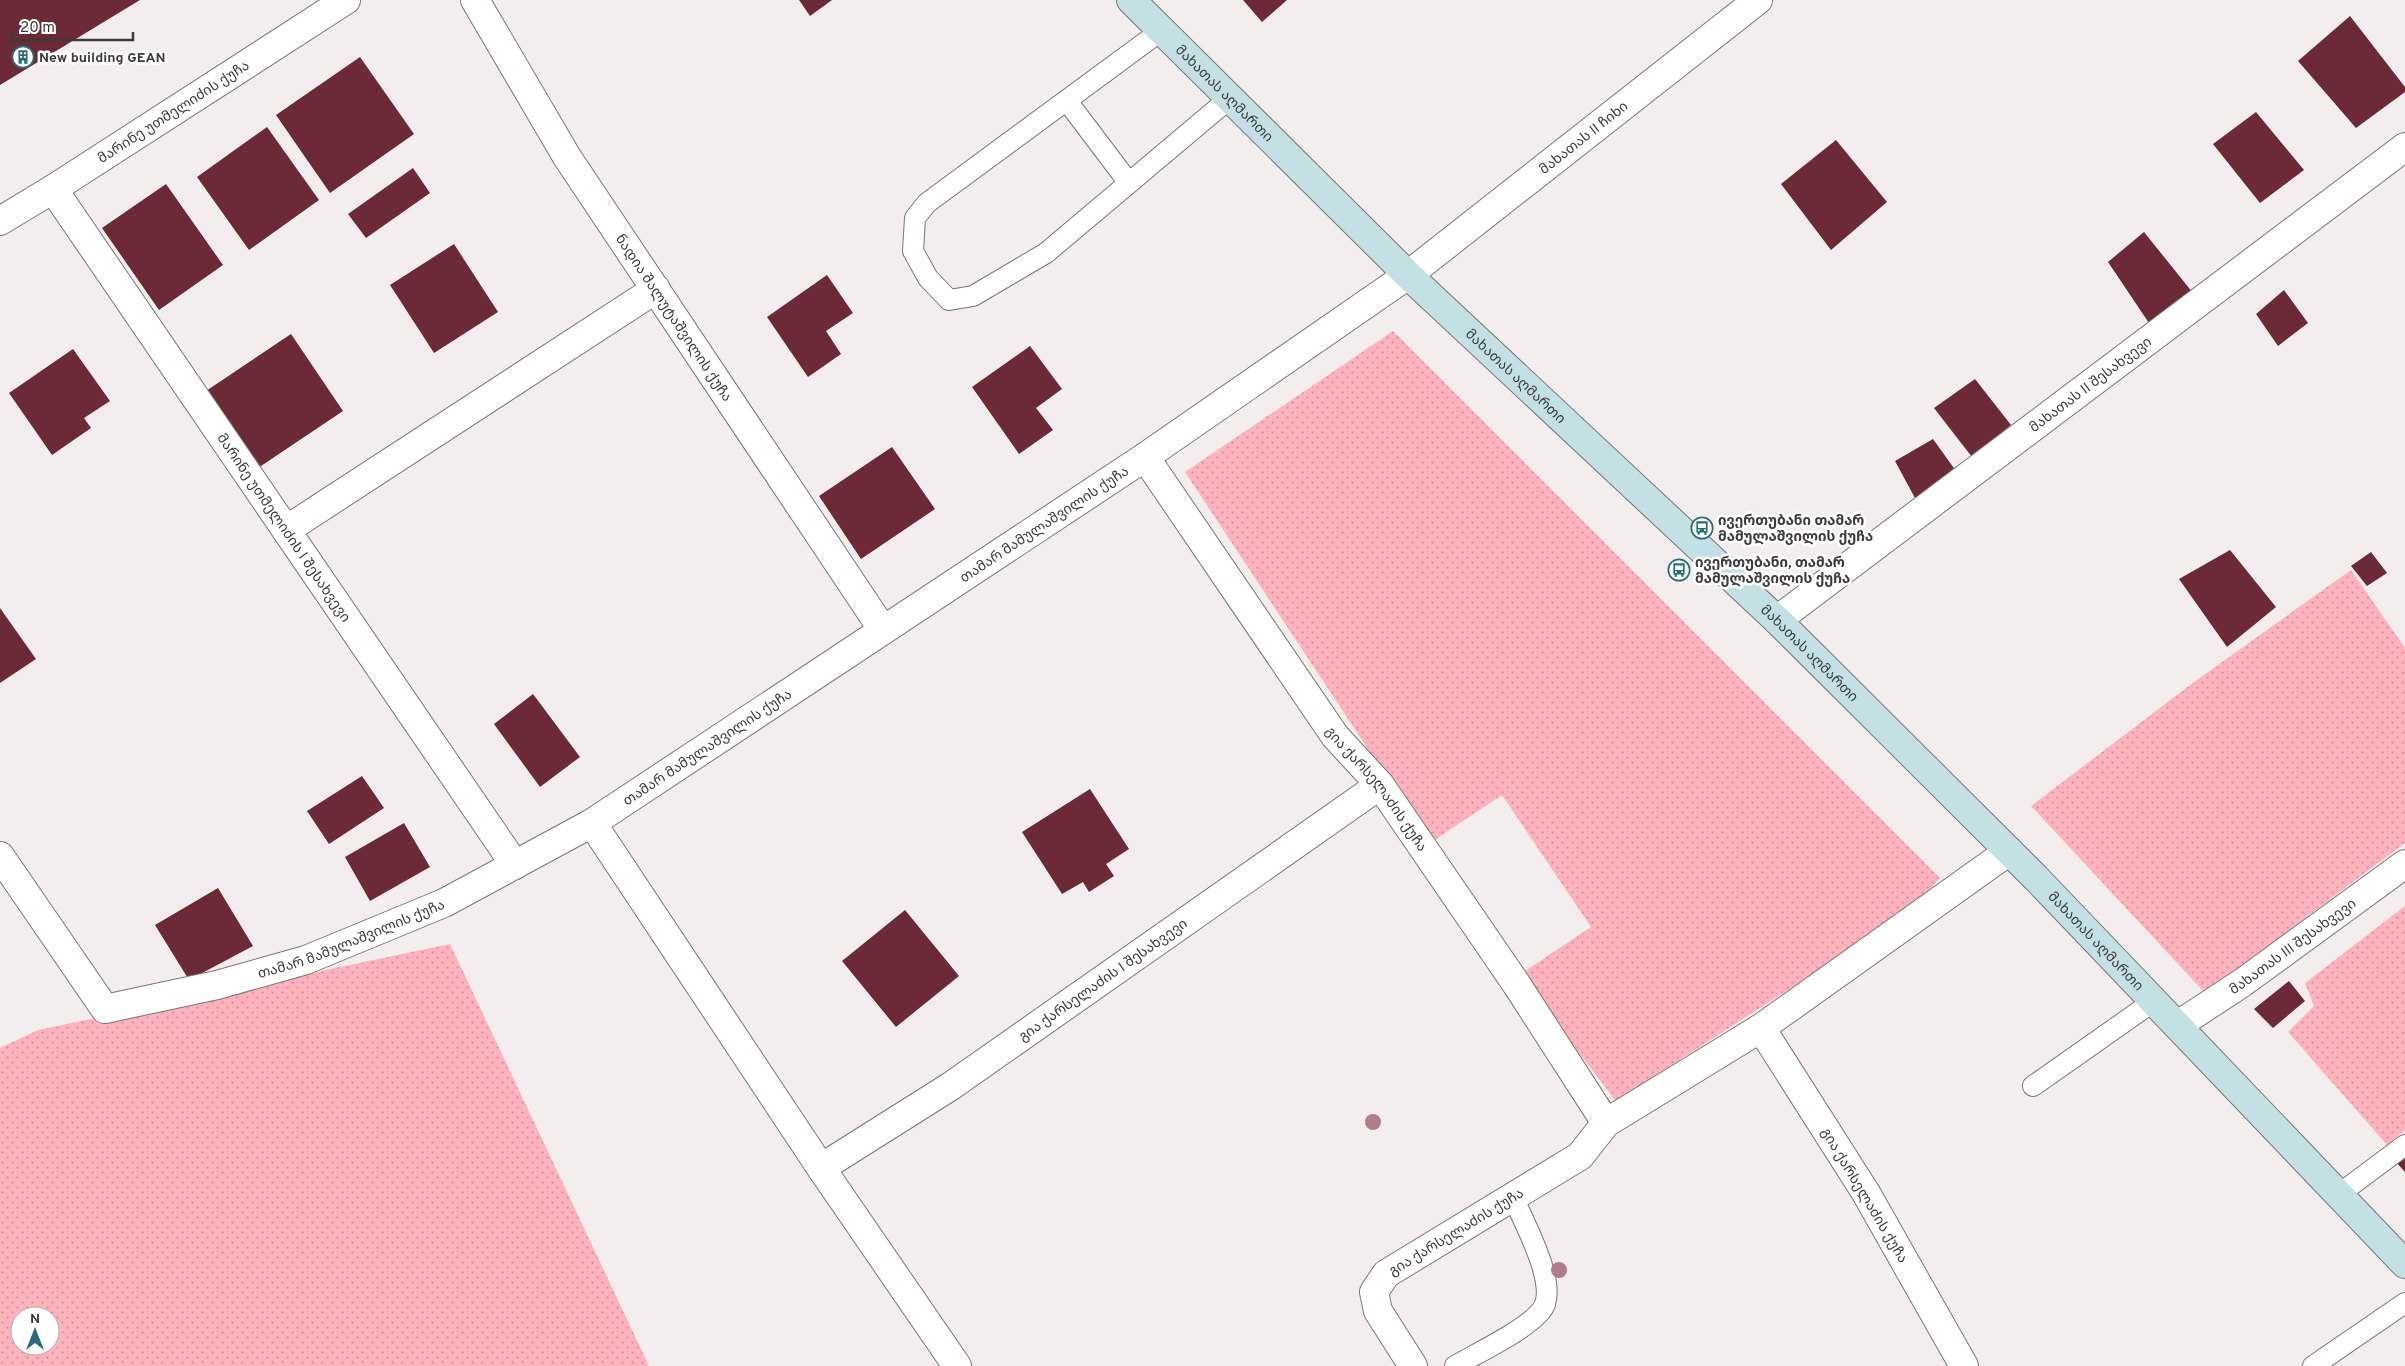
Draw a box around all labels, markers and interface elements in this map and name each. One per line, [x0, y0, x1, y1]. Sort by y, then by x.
scale bar [12, 10, 134, 42]
text: 20 m [20, 19, 55, 38]
street label: მახათას აღმართი [1171, 42, 1276, 146]
building icon: New building GEAN [11, 45, 35, 69]
place label: New building GEAN [39, 50, 166, 67]
street label: მარინე უთმელიძის ქუჩა [95, 58, 253, 168]
street label: მახათას II ჩიხი [1536, 98, 1632, 179]
street label: ნადია შალუტაშვილის ქუჩა [611, 231, 735, 405]
street label: მახათას აღმართი [1461, 326, 1568, 428]
street label: მახათას II შესახვევი [2027, 334, 2155, 437]
street label: მარინე უთმელიძის I შესახვევი [213, 431, 354, 626]
street label: თამარ მამულაშვილის ქუჩა [957, 463, 1132, 587]
place label: ივერთუბანი თამარ მამულაშვილის ქუჩა [1718, 513, 1873, 546]
bus stop icon: ივერთუბანი თამარ მამულაშვილის ქუჩა [1690, 516, 1714, 540]
place label: ივერთუბანი, თამარ მამულაშვილის ქუჩა [1695, 555, 1850, 588]
bus stop icon: ივერთუბანი, თამარ მამულაშვილის ქუჩა [1667, 558, 1691, 582]
street label: მახათას აღმართი [1756, 602, 1861, 706]
street label: თამარ მამულაშვილის ქუჩა [620, 686, 795, 810]
street label: გია ქარსელაძის ქუჩა [1321, 724, 1430, 855]
street label: მახათას აღმართი [2044, 889, 2146, 995]
street label: მახათას III შესახვევი [2227, 896, 2360, 999]
street label: თამარ მამულაშვილის ქუჩა [256, 897, 447, 983]
street label: გია ქარსელაძის I შესახვევი [1016, 916, 1191, 1046]
street label: გია ქარსელაძის ქუჩა [1817, 1125, 1911, 1266]
street label: გია ქარსელაძის ქუჩა [1386, 1185, 1527, 1280]
north arrow [10, 1306, 60, 1356]
text: N [30, 1311, 40, 1328]

